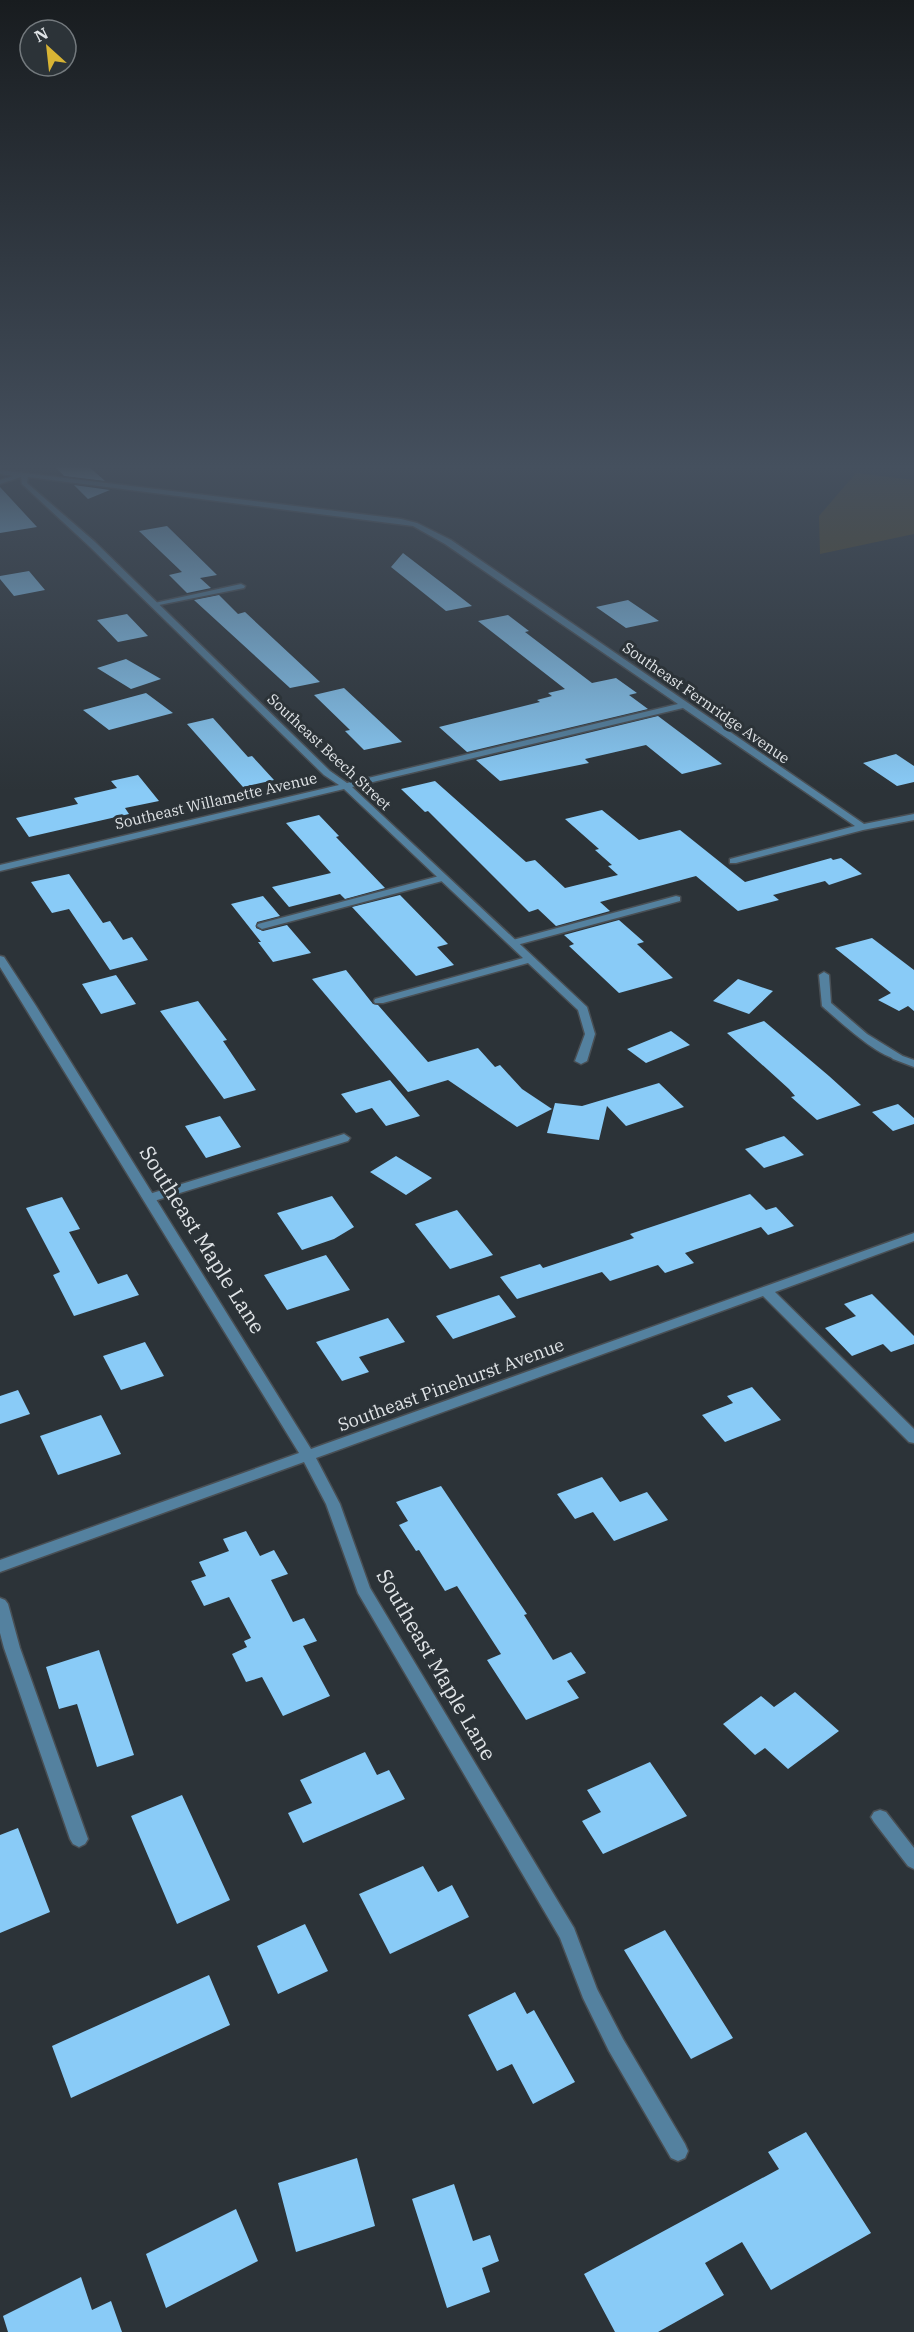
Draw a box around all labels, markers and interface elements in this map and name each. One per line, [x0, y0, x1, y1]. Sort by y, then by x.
north arrow [18, 18, 78, 78]
text: N [31, 23, 51, 46]
street label: Southeast Fernridge Avenue [619, 638, 793, 768]
street label: Southeast Beech Street [263, 689, 395, 814]
street label: Southeast Willamette Avenue [113, 768, 319, 833]
street label: Southeast Maple Lane [134, 1140, 272, 1339]
street label: Southeast Pinehurst Avenue [335, 1333, 567, 1436]
street label: Southeast Maple Lane [371, 1564, 503, 1765]

